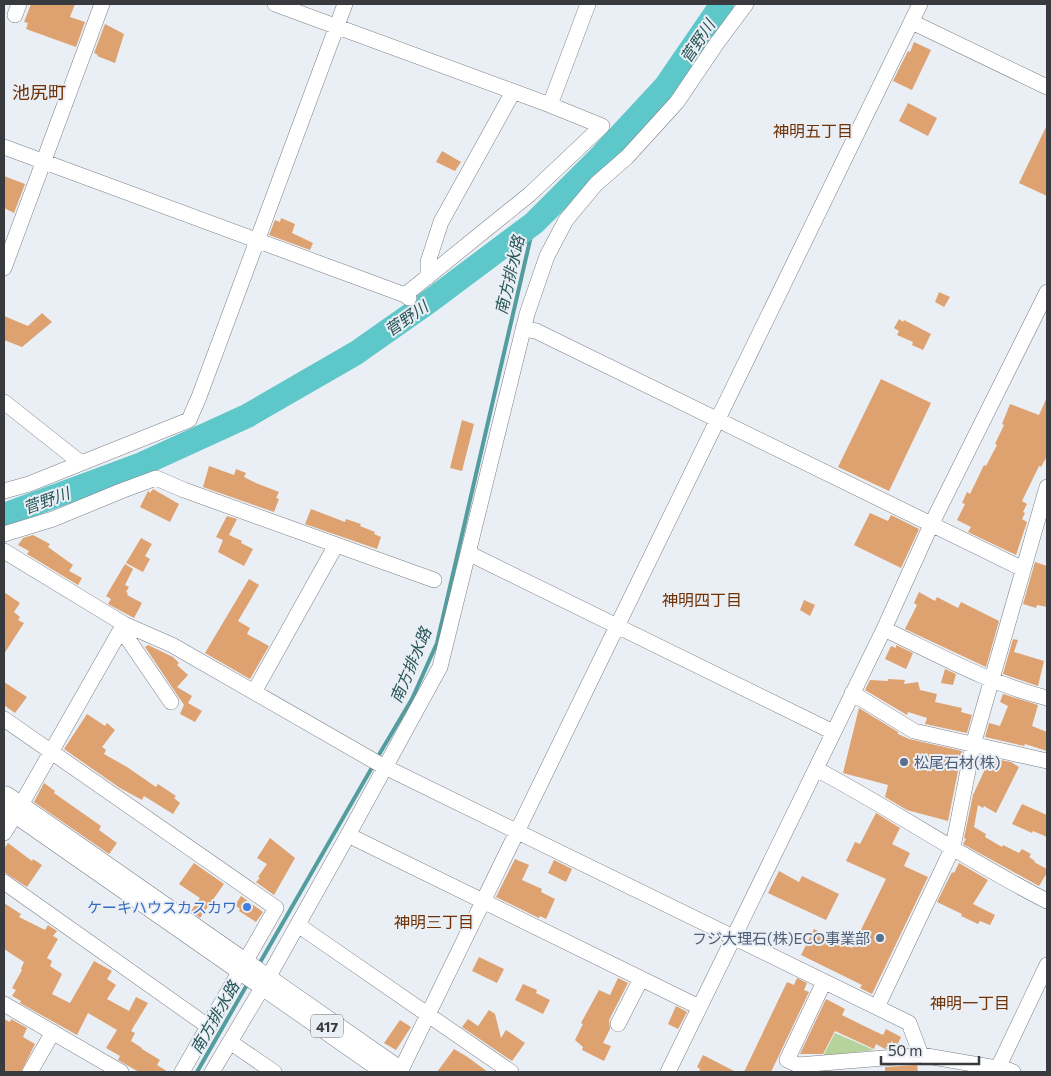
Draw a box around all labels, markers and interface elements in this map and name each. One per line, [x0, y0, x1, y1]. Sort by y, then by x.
water label: 菅野川 [676, 14, 719, 66]
district label: 池尻町 [12, 81, 66, 103]
district label: 神明五丁目 [773, 121, 853, 140]
water label: 南方排水路 [491, 232, 528, 316]
water label: 菅野川 [381, 295, 433, 340]
water label: 菅野川 [20, 482, 74, 517]
district label: 神明四丁目 [662, 590, 742, 609]
water label: 南方排水路 [386, 623, 435, 706]
place label: 松尾石材(株) [914, 753, 1001, 771]
marker: 松尾石材(株) [898, 756, 910, 768]
place label: ケーキハウスカスカワ [87, 898, 237, 916]
marker: ケーキハウスカスカワ [241, 901, 253, 913]
district label: 神明三丁目 [394, 912, 474, 931]
place label: フジ大理石(株)ECO事業部 [692, 929, 870, 947]
marker: フジ大理石(株)ECO事業部 [874, 932, 886, 944]
water label: 南方排水路 [186, 976, 243, 1056]
district label: 神明一丁目 [930, 993, 1010, 1012]
road number: 417 [311, 1014, 343, 1038]
scale bar [881, 1034, 978, 1066]
text: 50 m [888, 1041, 922, 1059]

